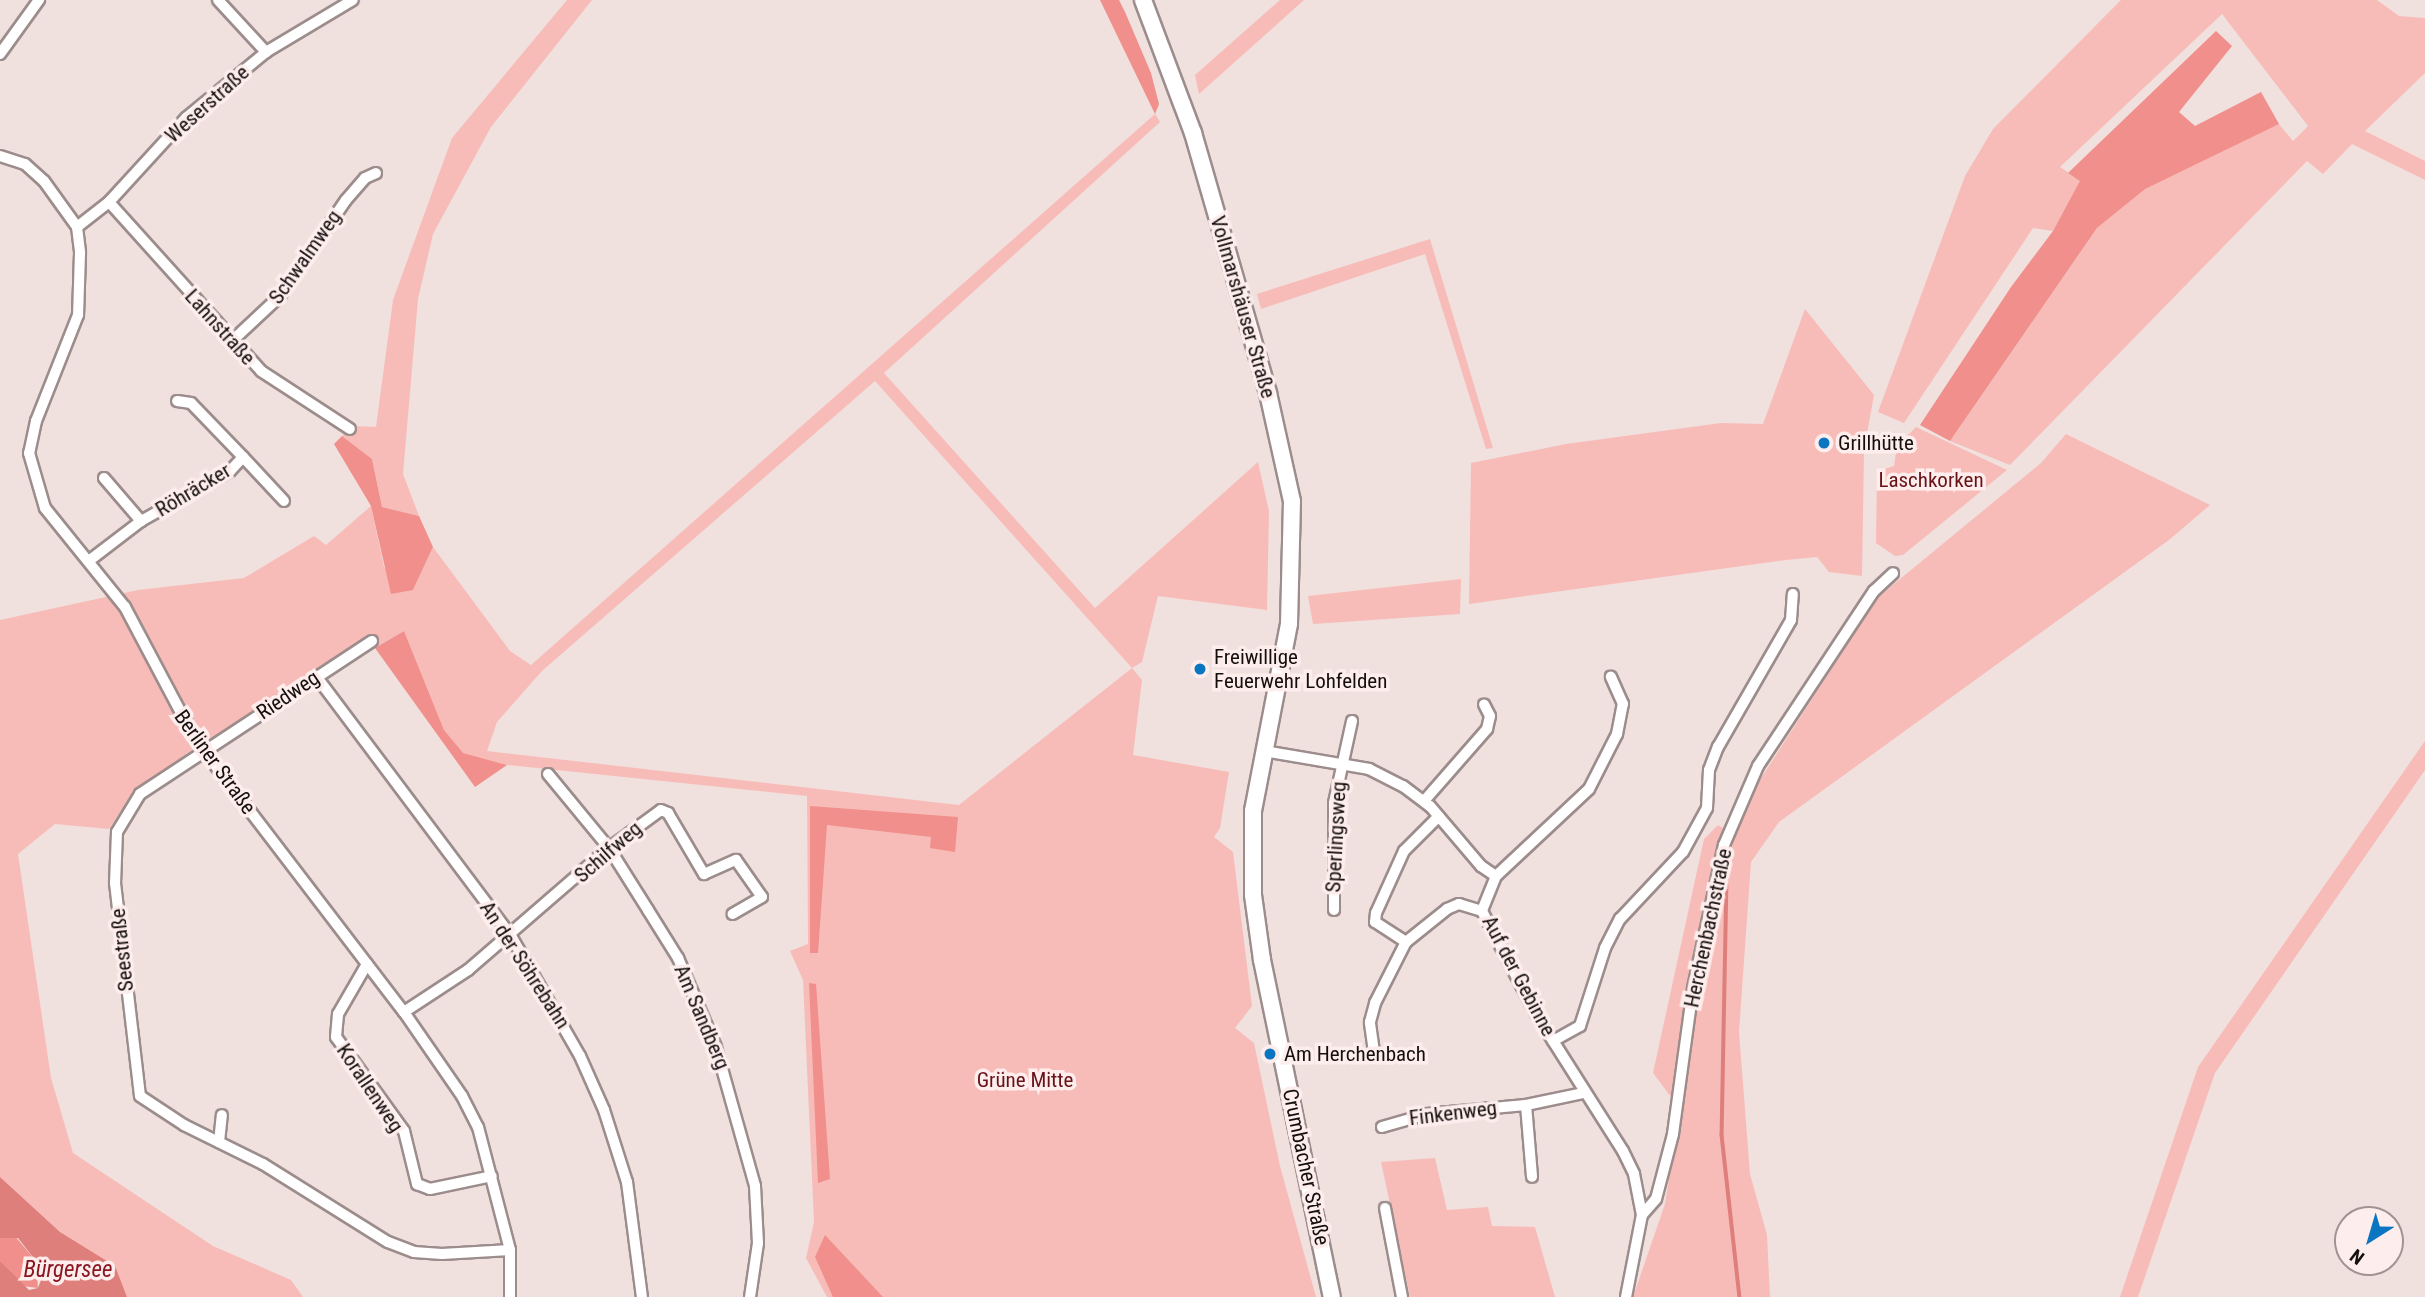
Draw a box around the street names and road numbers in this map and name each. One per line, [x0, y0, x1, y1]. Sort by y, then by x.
street label: Weserstraße [160, 60, 254, 148]
street label: Schwalmweg [263, 205, 347, 309]
street label: Vollmarshäuser Straße [1205, 213, 1281, 401]
street label: Lahnstraße [180, 284, 260, 370]
street label: Röhräcker [151, 458, 235, 522]
street label: Riedweg [252, 665, 324, 725]
street label: Berliner Straße [169, 705, 261, 819]
street label: Sperlingsweg [1321, 781, 1351, 893]
street label: Schilfweg [569, 816, 647, 888]
street label: Herchenbachstraße [1679, 846, 1737, 1010]
street label: An der Söhrebahn [474, 897, 576, 1033]
street label: Seestraße [105, 907, 139, 993]
street label: Auf der Gebinne [1477, 911, 1561, 1041]
street label: Am Sandberg [669, 961, 735, 1073]
street label: Korallenweg [331, 1039, 409, 1137]
street label: Crumbacher Straße [1277, 1086, 1335, 1248]
street label: Finkenweg [1408, 1095, 1498, 1131]

